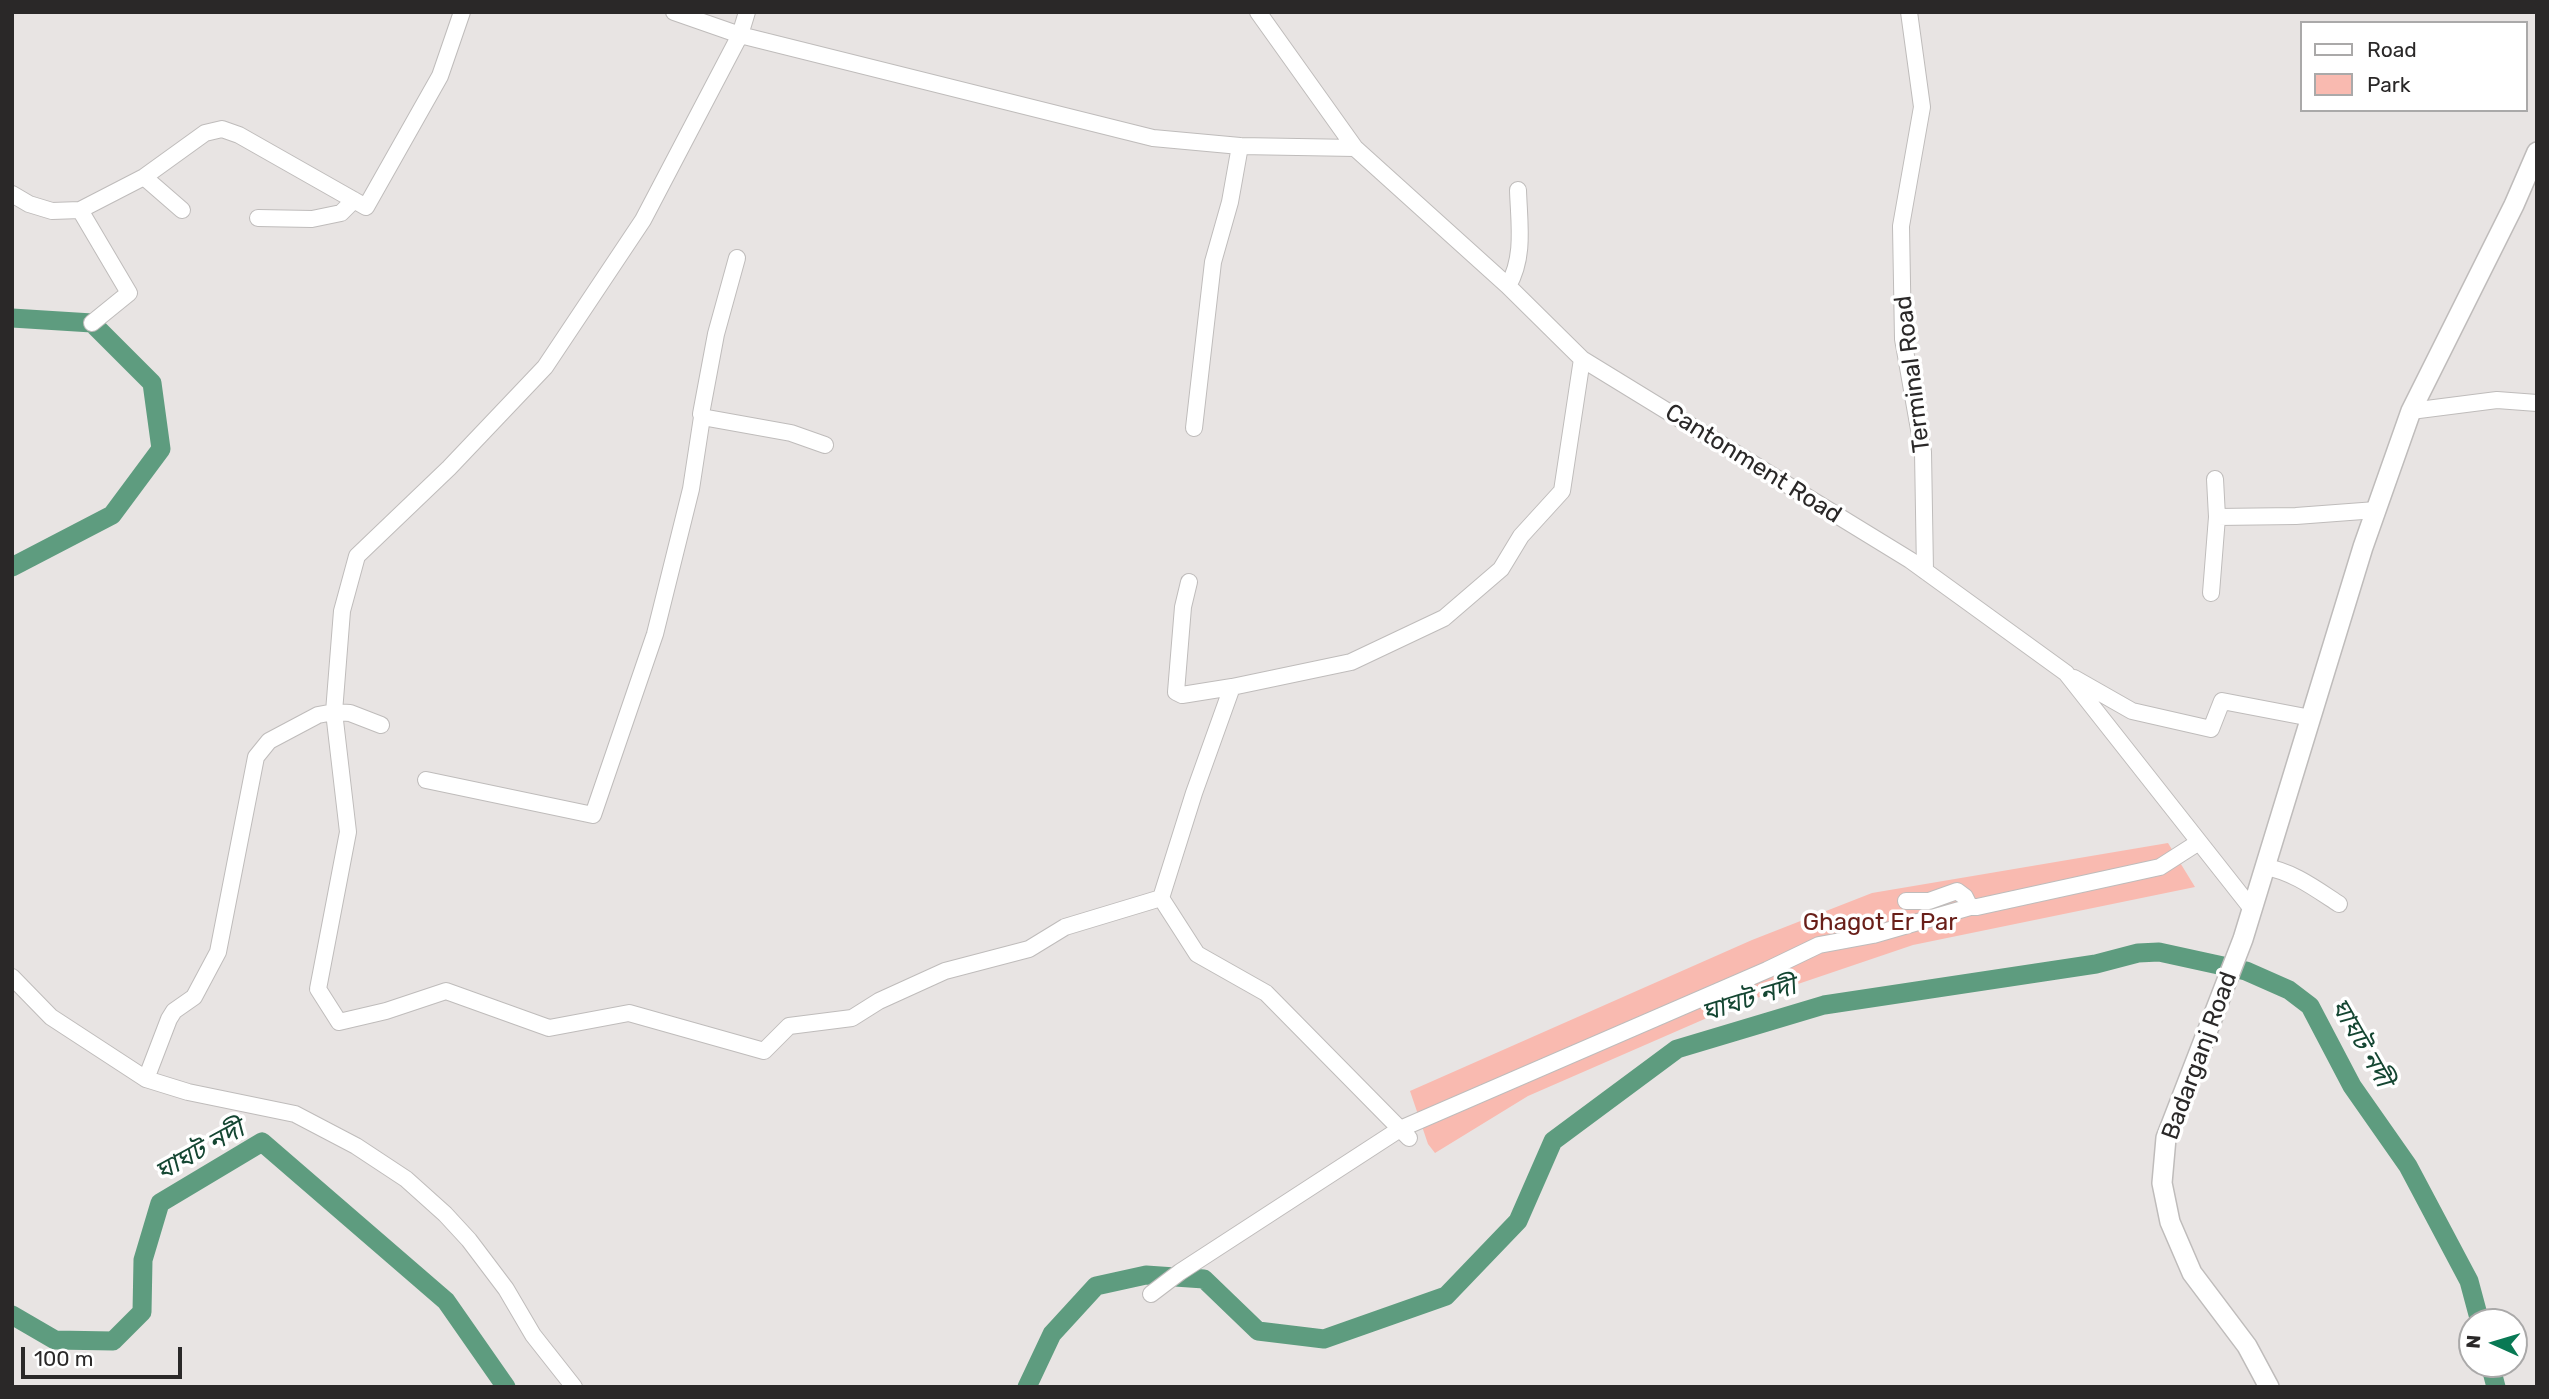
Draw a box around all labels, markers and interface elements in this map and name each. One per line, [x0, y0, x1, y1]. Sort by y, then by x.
legend [2300, 21, 2528, 112]
text: Road [2367, 37, 2417, 62]
text: Park [2367, 72, 2411, 97]
street label: Terminal Road [1889, 294, 1937, 454]
street label: Cantonment Road [1659, 398, 1847, 530]
park label: Ghagot Er Par [1803, 909, 1957, 937]
street label: Badarganj Road [2156, 968, 2244, 1144]
water label: ঘাঘট নদী [1698, 971, 1800, 1029]
water label: ঘাঘট নদী [2323, 993, 2399, 1093]
water label: ঘাঘট নদী [150, 1114, 250, 1188]
north arrow [2458, 1308, 2528, 1378]
scale bar [24, 1332, 186, 1376]
text: N [2462, 1334, 2485, 1349]
text: 100 m [34, 1346, 93, 1371]

